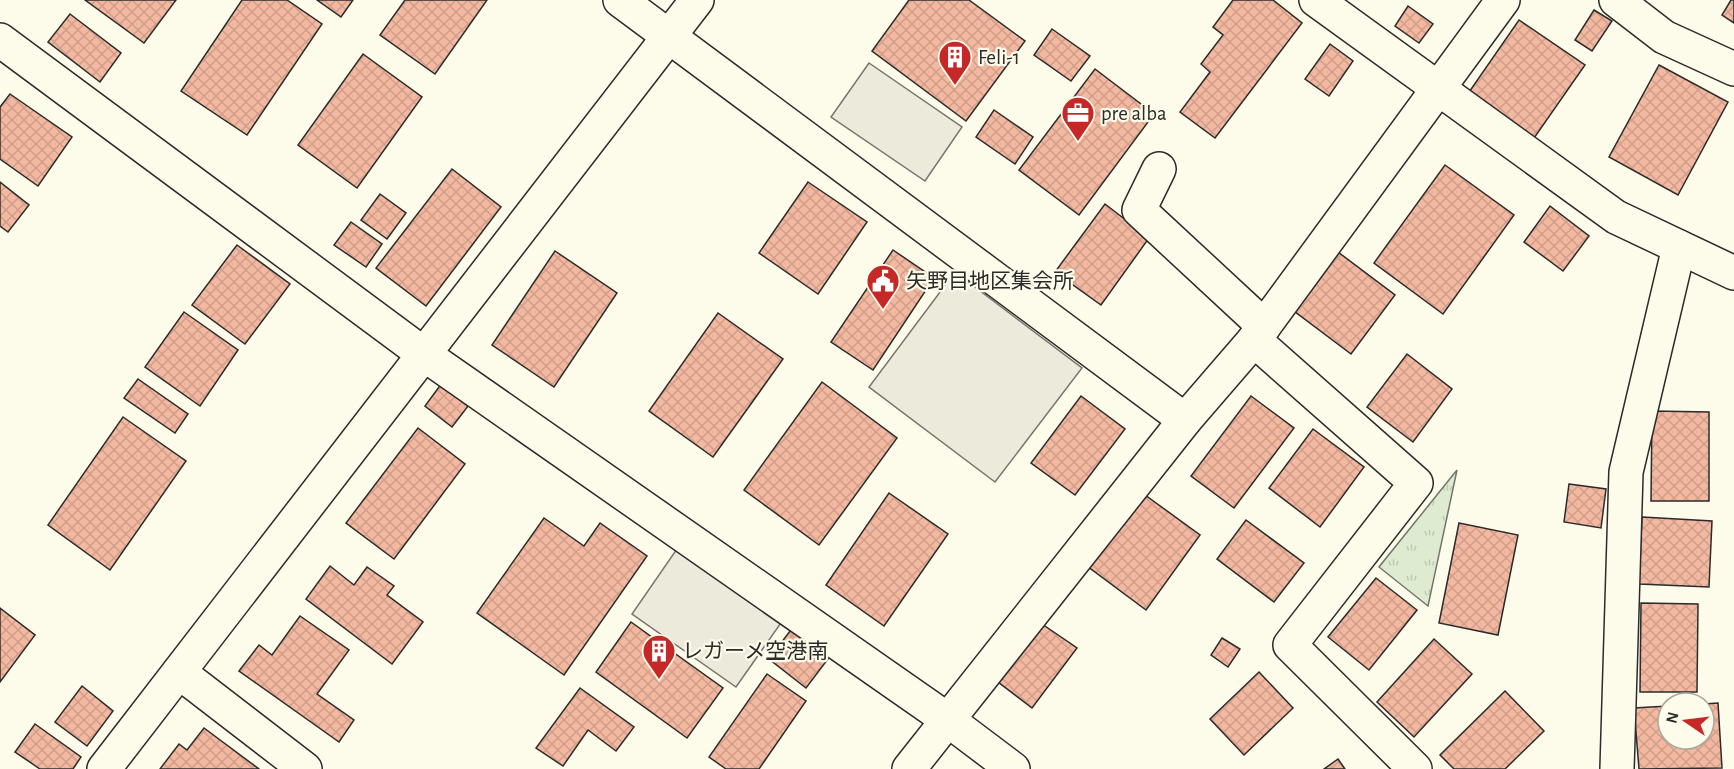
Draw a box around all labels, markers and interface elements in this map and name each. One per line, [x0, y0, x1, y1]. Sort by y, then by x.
building icon: Feli-1 [937, 39, 973, 86]
place label: Feli-1 [978, 47, 1020, 68]
office icon: pre alba [1060, 95, 1096, 142]
place label: pre alba [1101, 103, 1167, 124]
public building icon: 矢野目地区集会所 [865, 263, 901, 310]
place label: 矢野目地区集会所 [906, 270, 1074, 292]
building icon: レガーメ空港南 [641, 633, 677, 680]
place label: レガーメ空港南 [682, 640, 828, 662]
north arrow [1656, 691, 1716, 751]
text: N [1663, 710, 1682, 725]

